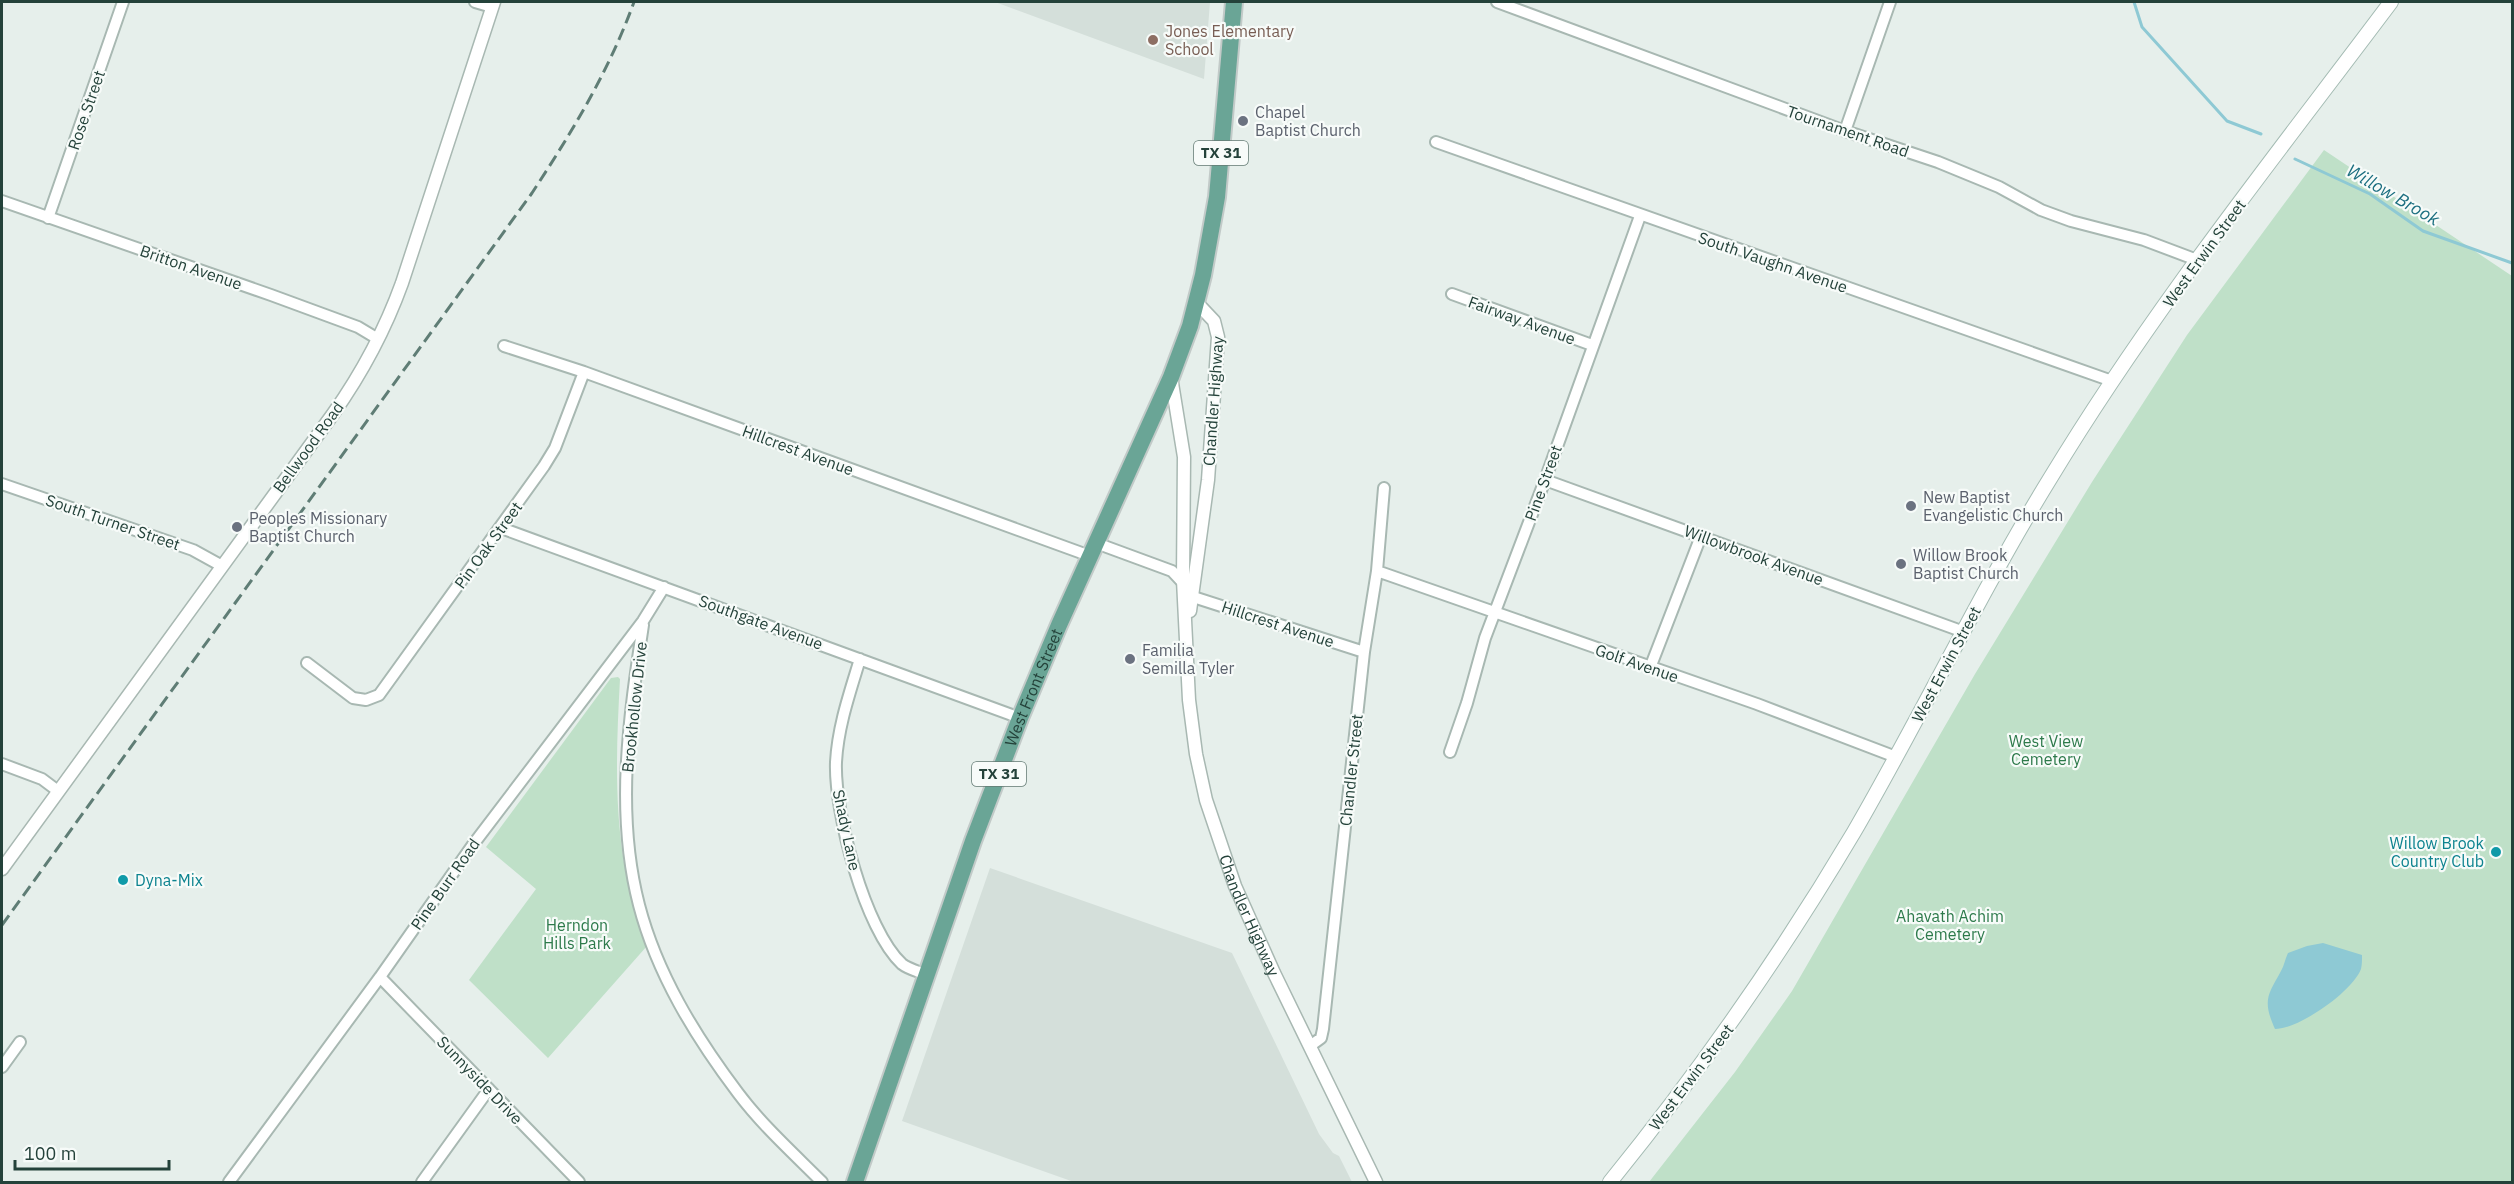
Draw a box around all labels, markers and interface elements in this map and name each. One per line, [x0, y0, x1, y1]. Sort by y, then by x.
place label: Jones Elementary School [1165, 21, 1294, 59]
marker: Jones Elementary School [1146, 33, 1160, 47]
street label: Rose Street [63, 67, 109, 153]
street label: Tournament Road [1784, 101, 1912, 161]
place label: Chapel Baptist Church [1255, 102, 1361, 140]
marker: Chapel Baptist Church [1236, 114, 1250, 128]
road number: TX 31 [1194, 141, 1248, 165]
water label: Willow Brook [2343, 159, 2444, 231]
street label: West Erwin Street [2158, 195, 2250, 311]
street label: South Vaughn Avenue [1696, 227, 1850, 297]
street label: Britton Avenue [137, 240, 245, 294]
street label: Fairway Avenue [1466, 291, 1579, 349]
street label: Chandler Highway [1198, 335, 1228, 467]
street label: Bellwood Road [268, 398, 348, 496]
street label: Hillcrest Avenue [740, 421, 857, 479]
street label: Pine Street [1520, 442, 1566, 524]
place label: New Baptist Evangelistic Church [1923, 487, 2063, 525]
street label: South Turner Street [43, 490, 183, 554]
street label: Pin Oak Street [450, 498, 526, 592]
marker: New Baptist Evangelistic Church [1904, 499, 1918, 513]
place label: Peoples Missionary Baptist Church [249, 508, 387, 546]
marker: Peoples Missionary Baptist Church [230, 520, 244, 534]
street label: Willowbrook Avenue [1682, 521, 1827, 590]
place label: Willow Brook Baptist Church [1913, 545, 2019, 583]
marker: Willow Brook Baptist Church [1894, 557, 1908, 571]
street label: Southgate Avenue [696, 590, 826, 654]
street label: Hillcrest Avenue [1219, 596, 1337, 652]
street label: West Erwin Street [1907, 603, 1985, 725]
street label: West Front Street [1000, 625, 1066, 749]
street label: Golf Avenue [1593, 639, 1681, 687]
street label: Brookhollow Drive [617, 640, 651, 773]
place label: Familia Semilla Tyler [1142, 640, 1235, 678]
marker: Familia Semilla Tyler [1123, 652, 1137, 666]
street label: Chandler Street [1335, 713, 1367, 827]
park label: West View Cemetery [2009, 731, 2083, 769]
road number: TX 31 [972, 762, 1026, 786]
street label: Shady Lane [829, 788, 865, 873]
place label: Willow Brook Country Club [2390, 833, 2485, 871]
street label: Pine Burr Road [406, 834, 484, 934]
marker: Willow Brook Country Club [2489, 845, 2503, 859]
street label: Chandler Highway [1215, 852, 1284, 979]
place label: Dyna-Mix [135, 870, 203, 890]
marker: Dyna-Mix [116, 873, 130, 887]
park label: Ahavath Achim Cemetery [1896, 906, 2004, 944]
park label: Herndon Hills Park [543, 915, 612, 953]
street label: West Erwin Street [1644, 1020, 1738, 1134]
street label: Sunnyside Drive [433, 1032, 527, 1129]
scale bar [15, 1133, 170, 1171]
text: 100 m [24, 1142, 76, 1165]

